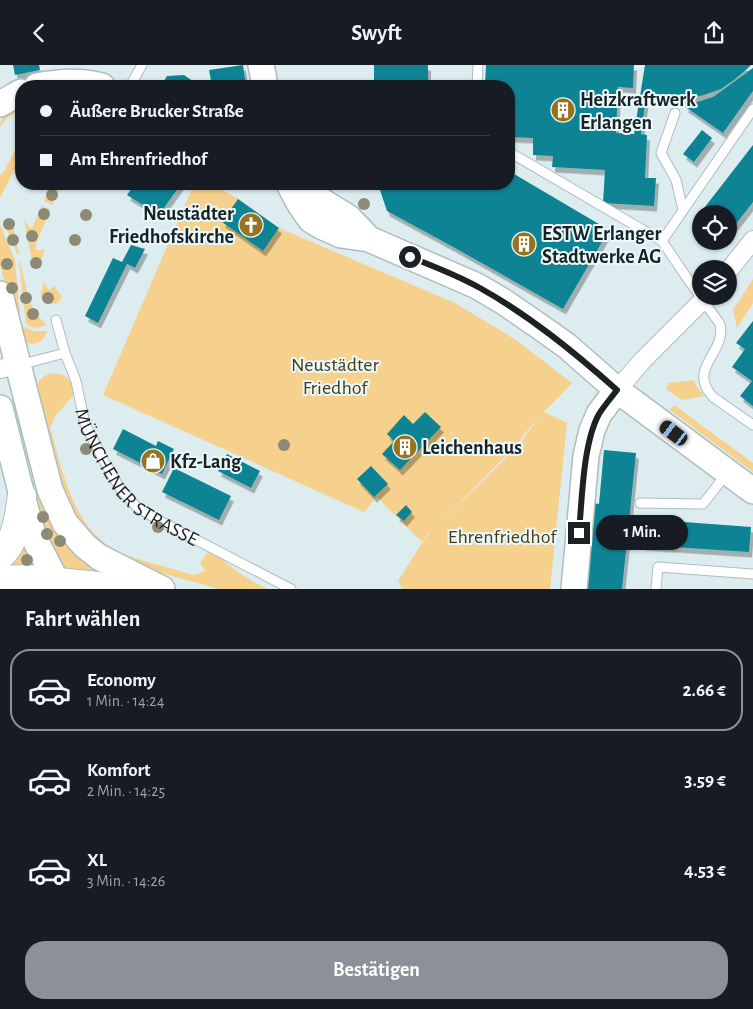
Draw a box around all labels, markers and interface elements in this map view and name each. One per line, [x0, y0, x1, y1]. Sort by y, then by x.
icon: back [25, 19, 53, 47]
icon: share [700, 19, 728, 47]
text: Swyft [351, 22, 402, 44]
place label: Heizkraftwerk Erlangen [580, 90, 696, 133]
building icon: Heizkraftwerk Erlangen [550, 97, 576, 123]
text: Äußere Brucker Straße [70, 102, 244, 121]
text: Am Ehrenfriedhof [70, 150, 207, 169]
place label: Neustädter Friedhofskirche [109, 204, 234, 247]
map controls [692, 205, 737, 305]
button: locate [692, 205, 737, 250]
church icon: Neustädter Friedhofskirche [238, 212, 264, 238]
place label: ESTW Erlanger Stadtwerke AG [542, 224, 661, 267]
building icon: ESTW Erlanger Stadtwerke AG [511, 231, 537, 257]
route start [399, 246, 421, 268]
button: layers [692, 260, 737, 305]
park label: Neustädter Friedhof [291, 355, 379, 398]
street label: MÜNCHENER STRASSE [71, 407, 202, 550]
car [657, 418, 690, 448]
building icon: Leichenhaus [392, 434, 418, 460]
place label: Leichenhaus [422, 438, 522, 458]
shop icon: Kfz-Lang [140, 448, 166, 474]
place label: Kfz-Lang [170, 452, 242, 472]
callout: 1 Min. [596, 515, 689, 551]
route end [568, 522, 590, 544]
text: 1 Min. [623, 524, 661, 540]
park label: Ehrenfriedhof [448, 527, 557, 547]
text: Fahrt wählen [25, 608, 140, 630]
icon: car [27, 668, 72, 713]
text: Economy [87, 671, 156, 690]
text: 2.66 € [683, 681, 726, 700]
text: 1 Min. · 14:24 [87, 693, 164, 709]
icon: car [27, 758, 72, 803]
text: Komfort [87, 761, 151, 780]
text: 3.59 € [684, 771, 726, 790]
text: 2 Min. · 14:25 [87, 783, 165, 799]
icon: car [27, 848, 72, 893]
text: XL [87, 851, 107, 870]
text: 4.53 € [684, 861, 726, 880]
text: 3 Min. · 14:26 [87, 873, 165, 889]
button: Bestätigen [25, 941, 728, 999]

